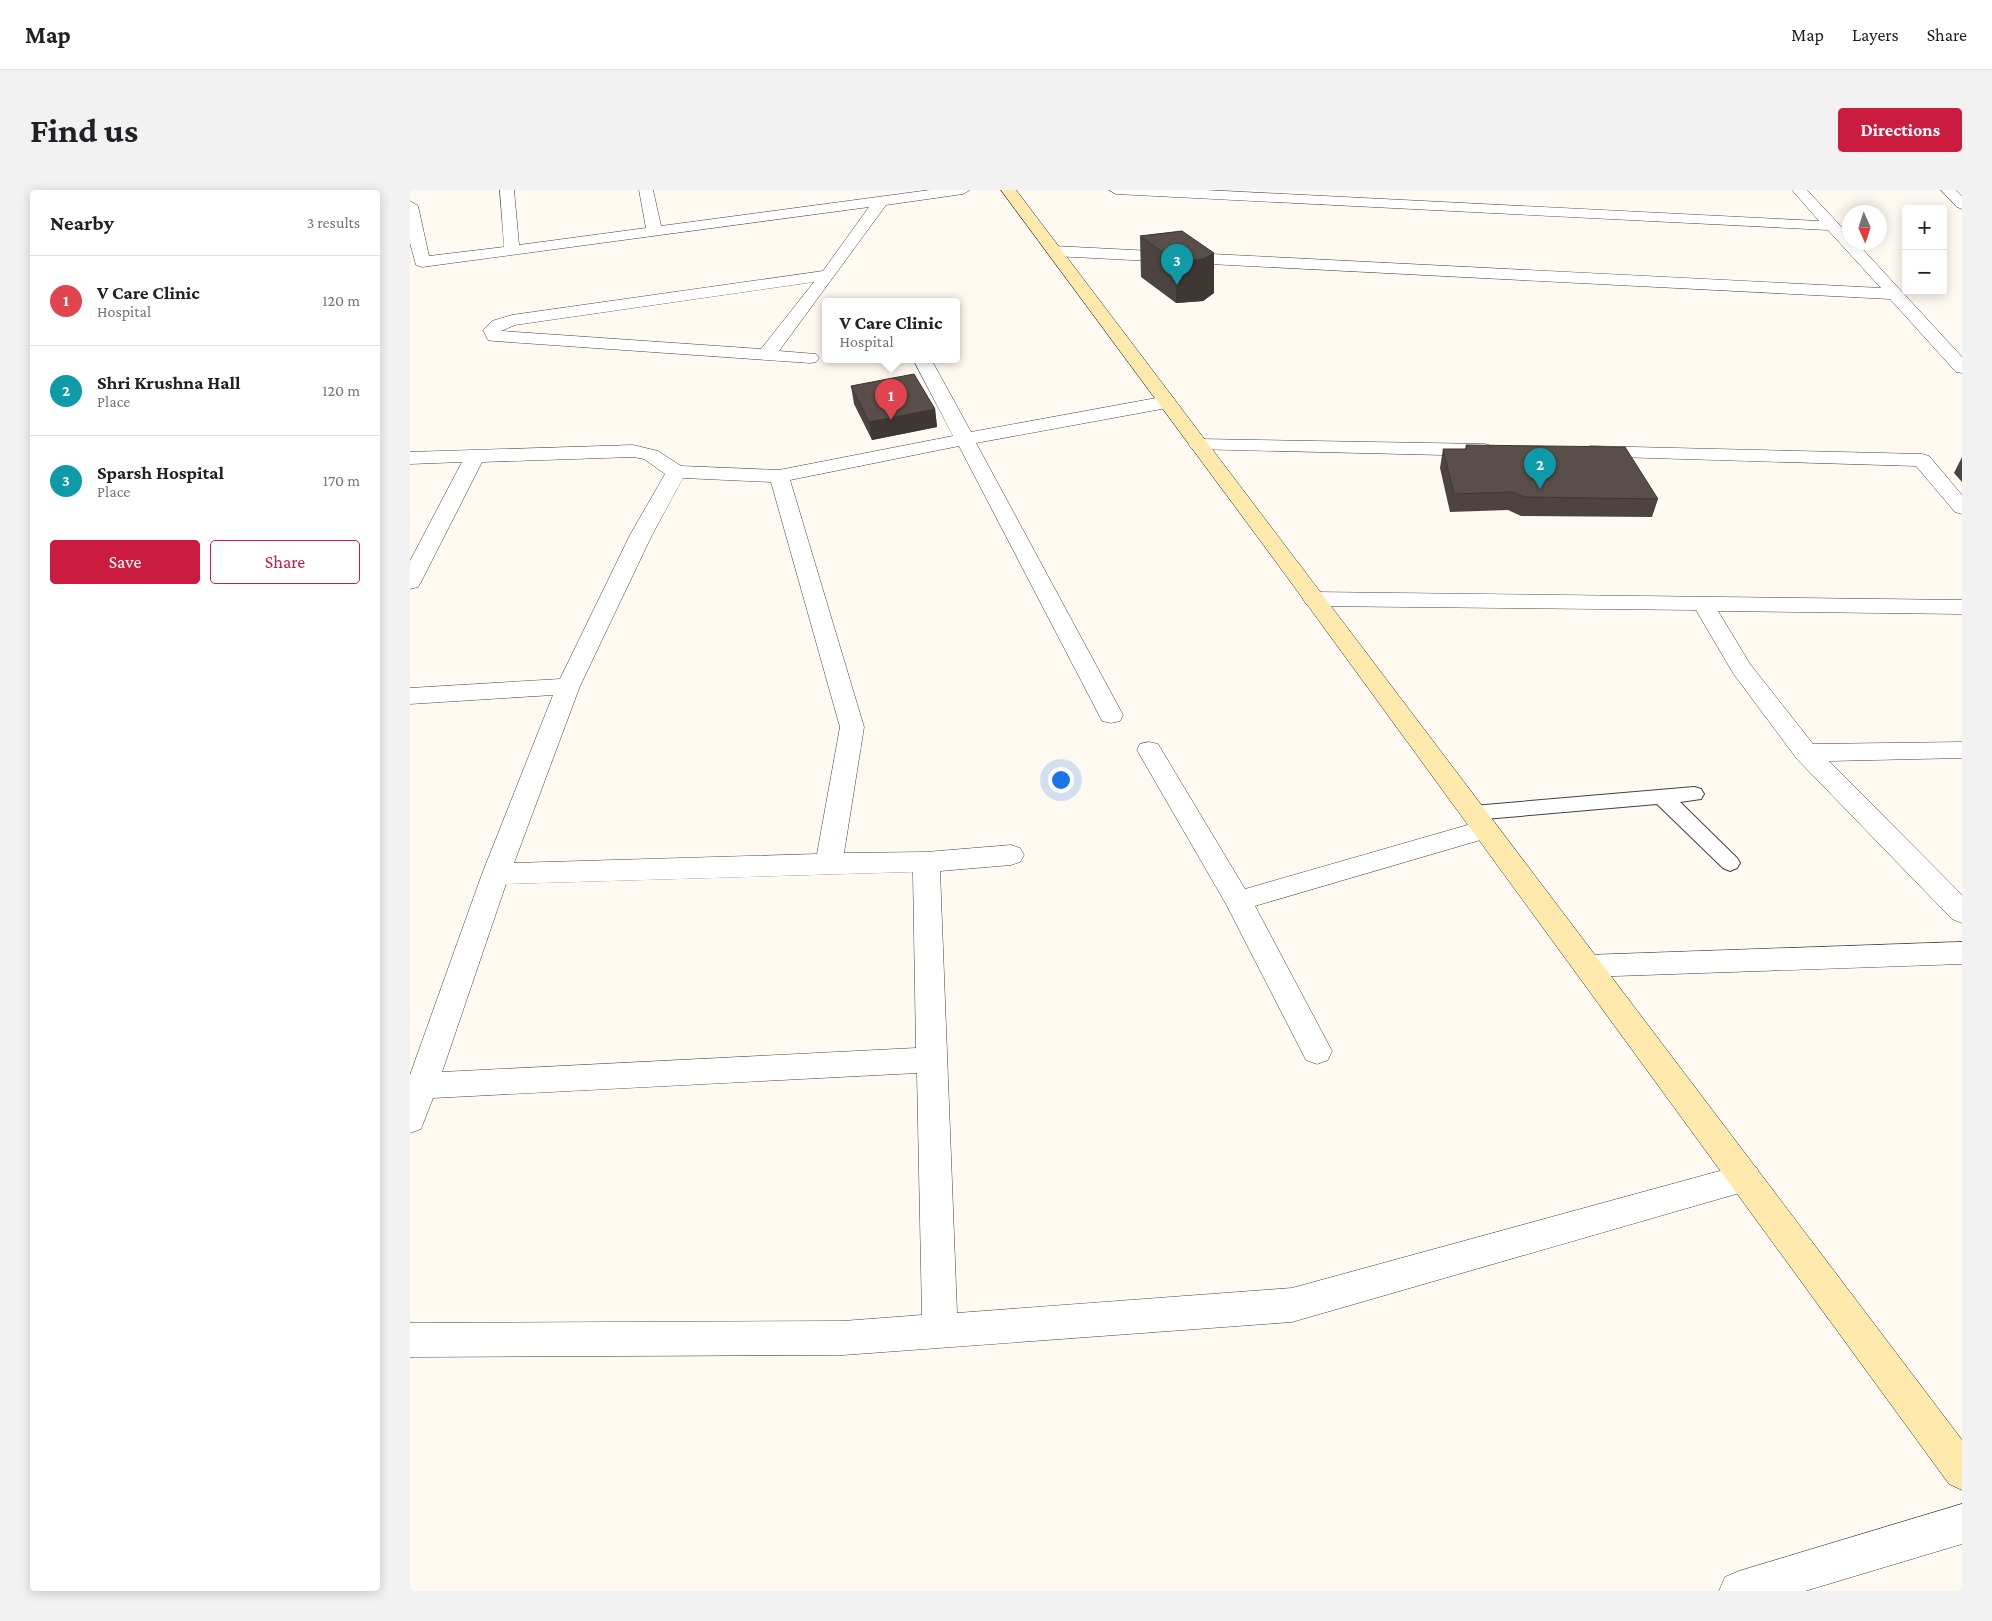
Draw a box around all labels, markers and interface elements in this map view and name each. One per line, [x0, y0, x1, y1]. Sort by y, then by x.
text: Map [25, 21, 71, 48]
text: Map [1791, 25, 1824, 45]
text: Layers [1852, 25, 1899, 45]
text: Share [1927, 25, 1967, 45]
button: Directions [1838, 108, 1962, 152]
text: Find us [30, 111, 138, 150]
north arrow [1842, 205, 1887, 250]
map controls [1902, 205, 1947, 295]
button: + [1902, 205, 1947, 250]
text: Nearby [50, 211, 114, 235]
text: 3 results [307, 214, 360, 231]
pin: 3 [1161, 244, 1193, 285]
button: − [1902, 250, 1947, 295]
text: V Care Clinic [97, 282, 200, 303]
text: 1 [63, 292, 69, 309]
text: 120 m [322, 292, 360, 309]
popup [822, 298, 960, 363]
text: Hospital [97, 303, 151, 320]
text: V Care Clinic [840, 312, 942, 333]
text: Hospital [840, 333, 894, 350]
text: Shri Krushna Hall [97, 372, 241, 393]
pin: 1 [875, 379, 907, 420]
text: 2 [62, 382, 70, 399]
text: 120 m [322, 382, 360, 399]
text: Place [97, 393, 130, 410]
pin: 2 [1524, 448, 1556, 489]
text: Sparsh Hospital [97, 462, 224, 483]
text: 3 [62, 472, 70, 489]
text: 170 m [323, 472, 360, 489]
text: Place [97, 483, 130, 500]
button: Save [50, 540, 200, 584]
button: Share [210, 540, 360, 584]
your location [1048, 767, 1074, 793]

